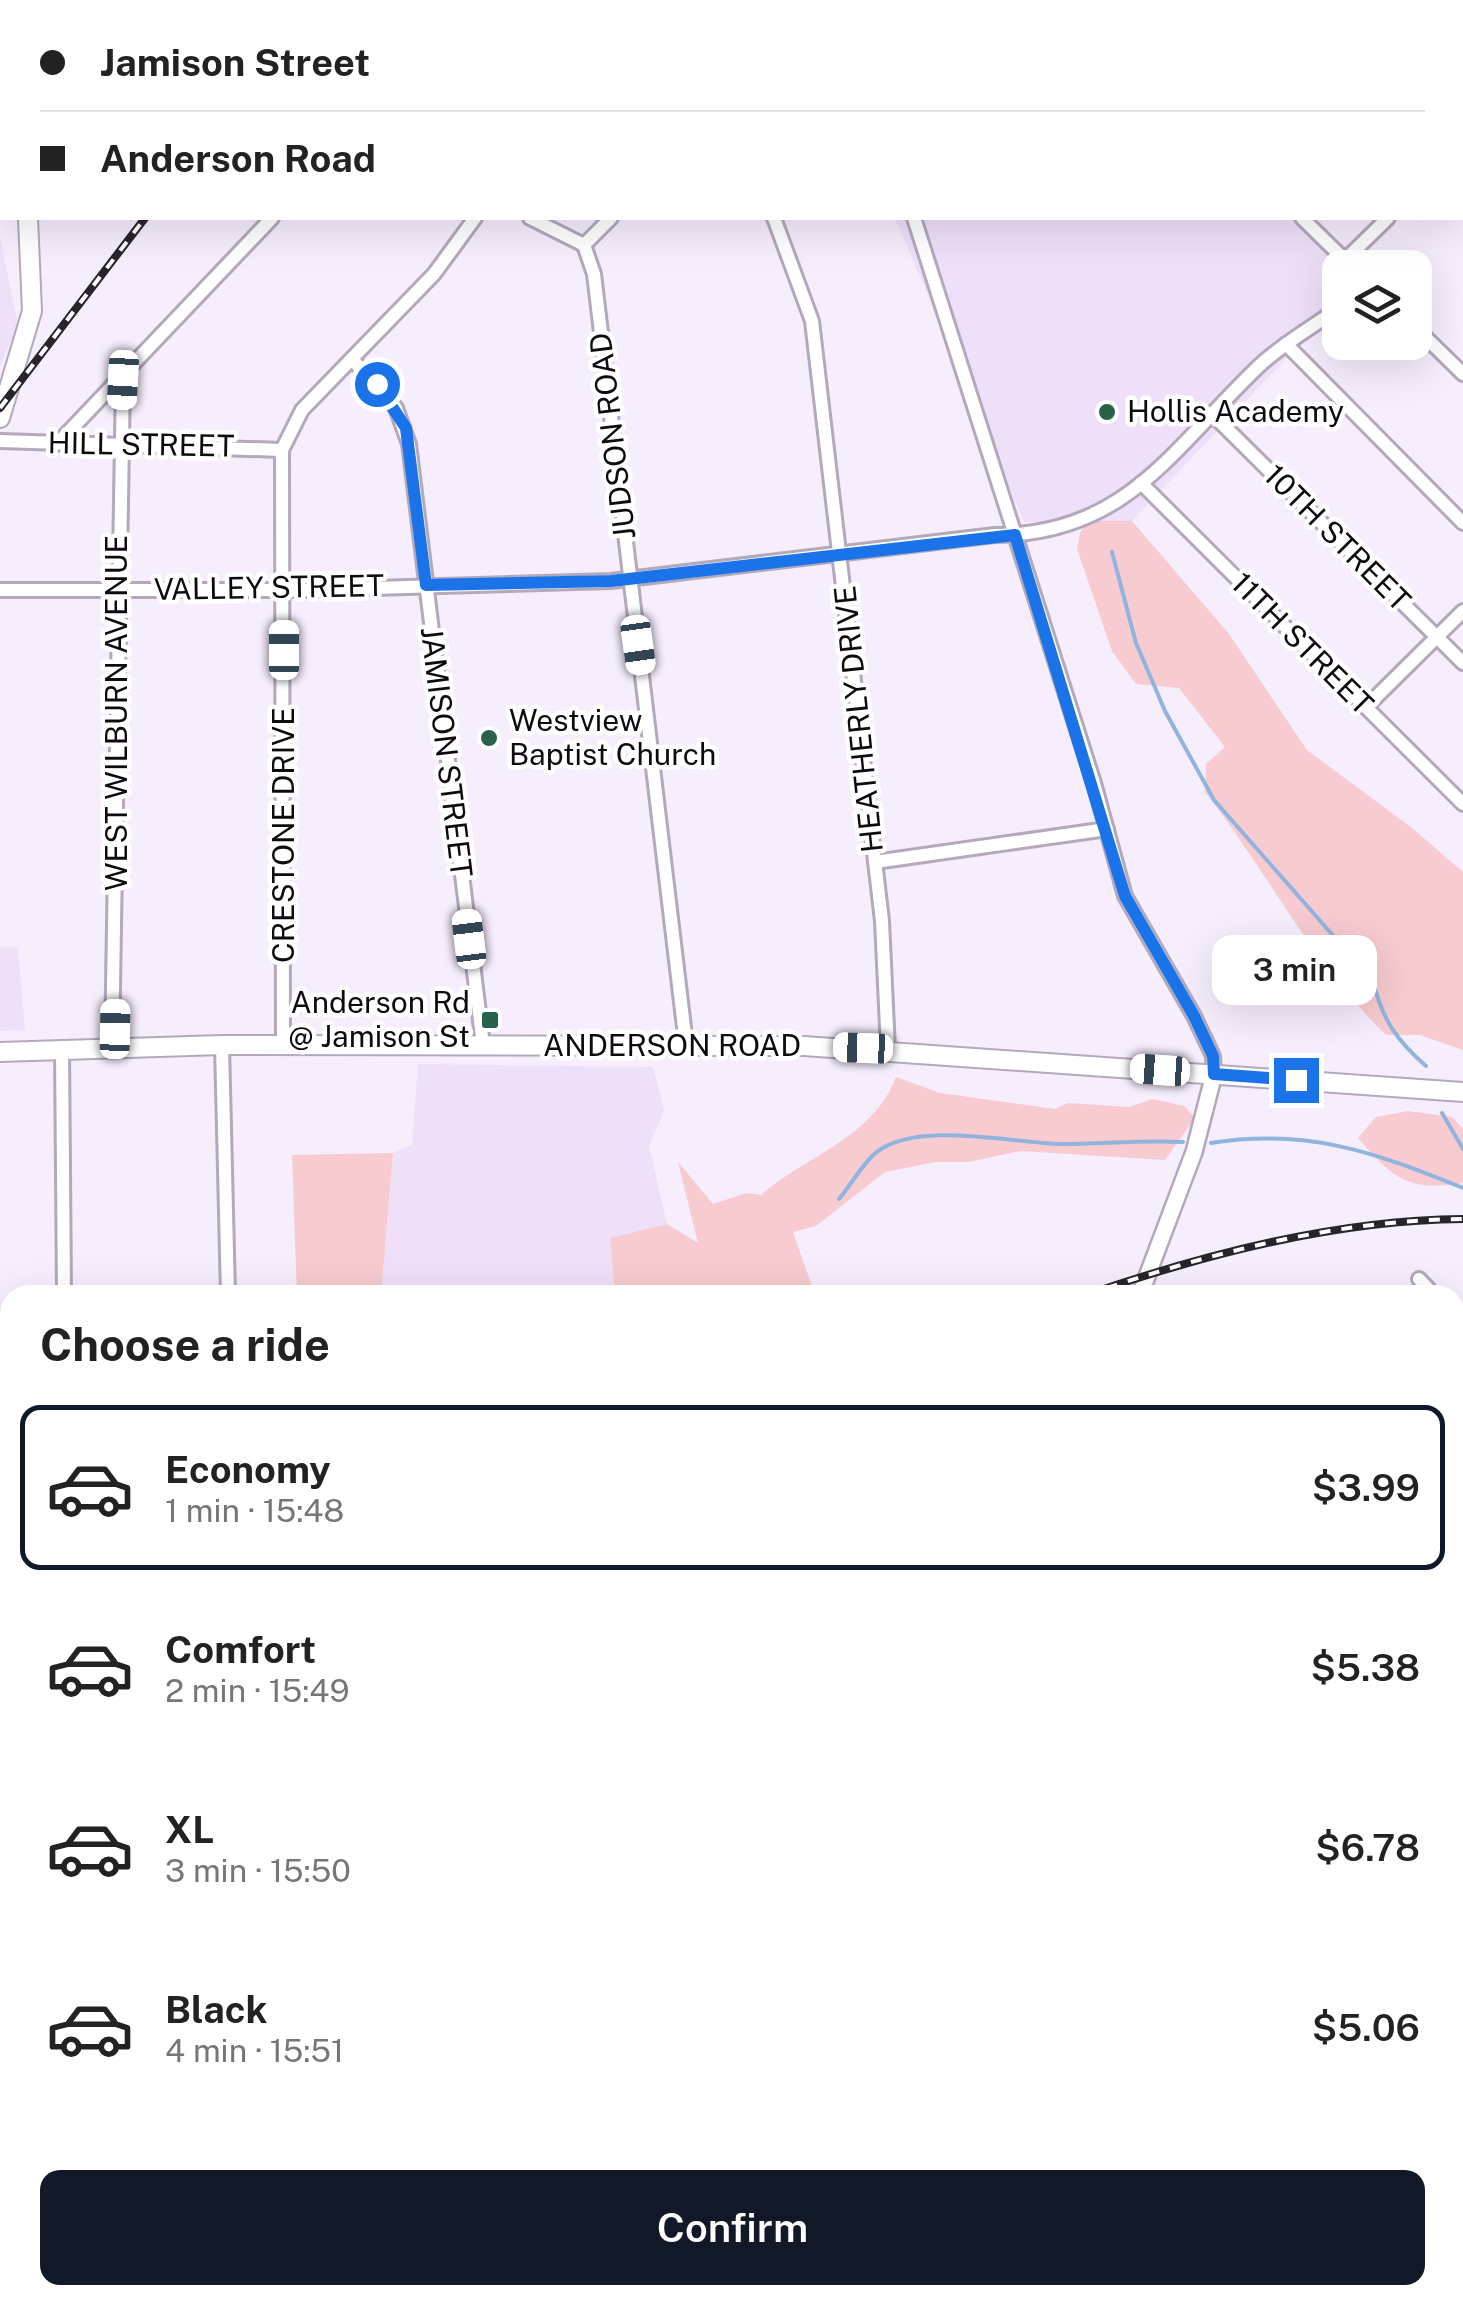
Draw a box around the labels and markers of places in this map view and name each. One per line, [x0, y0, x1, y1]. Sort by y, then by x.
place label: Hollis Academy [1127, 393, 1344, 429]
marker: Hollis Academy [1096, 401, 1118, 423]
place label: Westview Baptist Church [509, 702, 716, 772]
marker: Westview Baptist Church [478, 727, 500, 749]
place label: Anderson Rd @ Jamison St [288, 984, 470, 1054]
marker: Anderson Rd @ Jamison St [479, 1009, 501, 1031]

